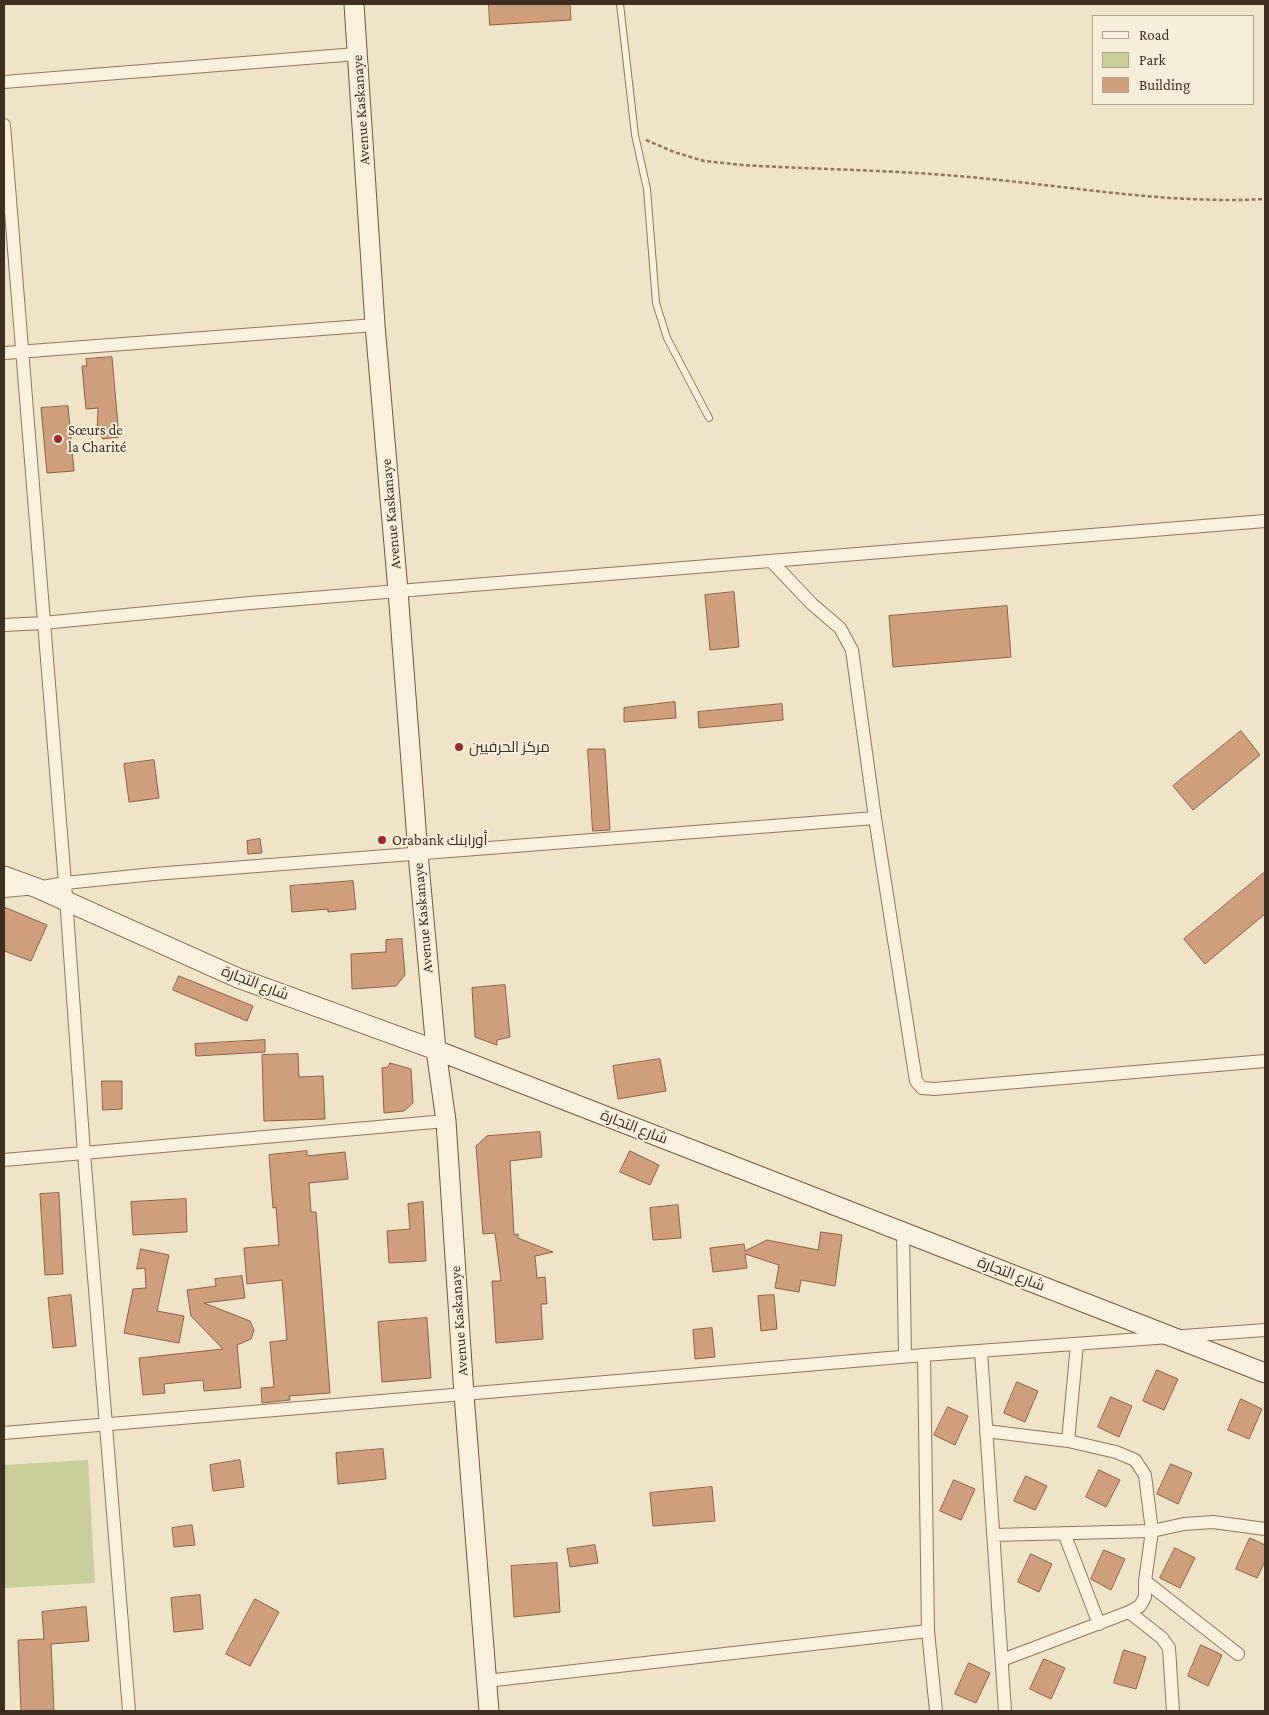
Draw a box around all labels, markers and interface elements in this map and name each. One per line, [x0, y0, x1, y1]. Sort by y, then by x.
legend [1092, 15, 1254, 105]
text: Road [1139, 27, 1169, 43]
text: Park [1139, 52, 1166, 68]
street label: Avenue Kaskanaye [348, 54, 374, 166]
text: Building [1139, 77, 1190, 93]
place label: Sœurs de la Charité [68, 421, 126, 456]
marker: Sœurs de la Charité [52, 433, 64, 445]
street label: Avenue Kaskanaye [377, 458, 405, 570]
place label: مركز الحرفيين [469, 738, 550, 756]
marker: مركز الحرفيين [453, 741, 465, 753]
place label: Orabank أورابنك [392, 831, 488, 849]
marker: Orabank أورابنك [376, 834, 388, 846]
street label: Avenue Kaskanaye [409, 862, 437, 974]
street label: شارع التجارة [219, 962, 291, 1004]
street label: شارع التجارة [598, 1106, 670, 1148]
street label: شارع التجارة [975, 1253, 1047, 1295]
street label: Avenue Kaskanaye [446, 1265, 472, 1377]

